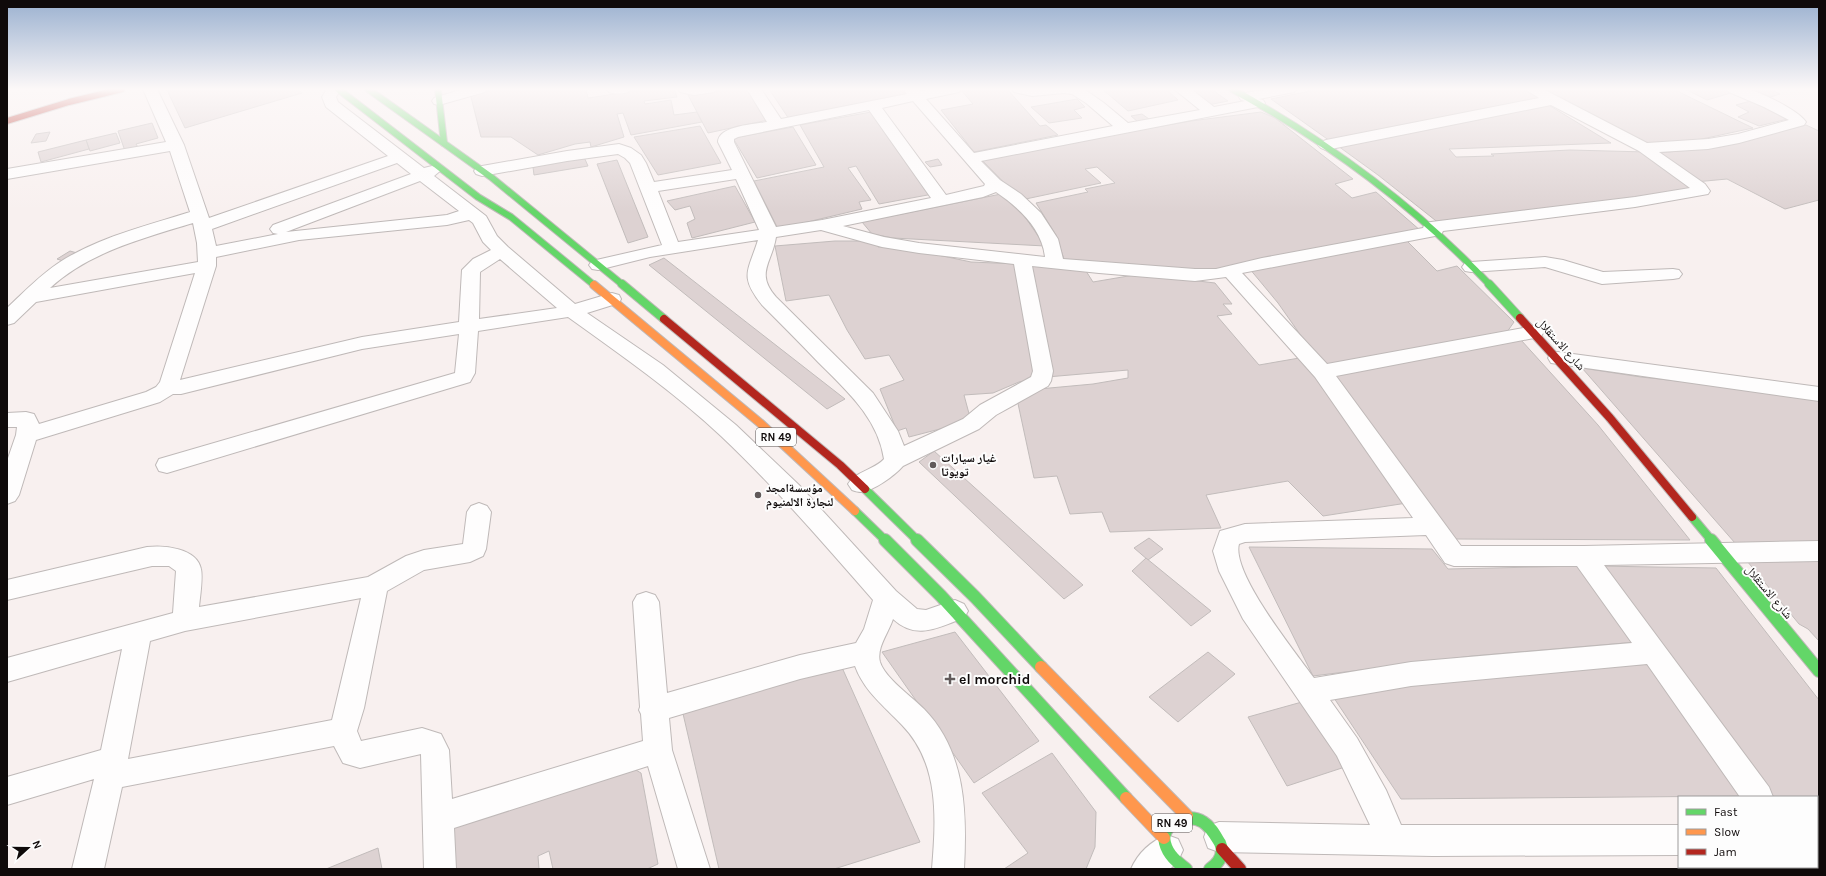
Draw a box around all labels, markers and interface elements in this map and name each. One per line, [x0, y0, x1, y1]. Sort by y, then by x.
street label: شارع الاستقلال [1533, 315, 1588, 374]
road number: RN 49 [756, 428, 796, 446]
place label: غيار سيارات تويوتا [941, 451, 996, 479]
marker: غيار سيارات تويوتا [928, 460, 938, 470]
place label: مؤسسةامجد لنجارة الالمنيوم [766, 481, 833, 510]
marker: مؤسسةامجد لنجارة الالمنيوم [753, 490, 763, 500]
street label: شارع الاستقلال [1742, 562, 1796, 623]
place label: el morchid [959, 671, 1030, 688]
marker: el morchid [944, 673, 956, 685]
legend [1678, 796, 1818, 868]
text: Fast [1714, 805, 1738, 819]
road number: RN 49 [1152, 814, 1192, 832]
text: Slow [1714, 825, 1740, 839]
north arrow [8, 828, 48, 868]
text: N [29, 839, 44, 851]
text: Jam [1714, 845, 1737, 859]

